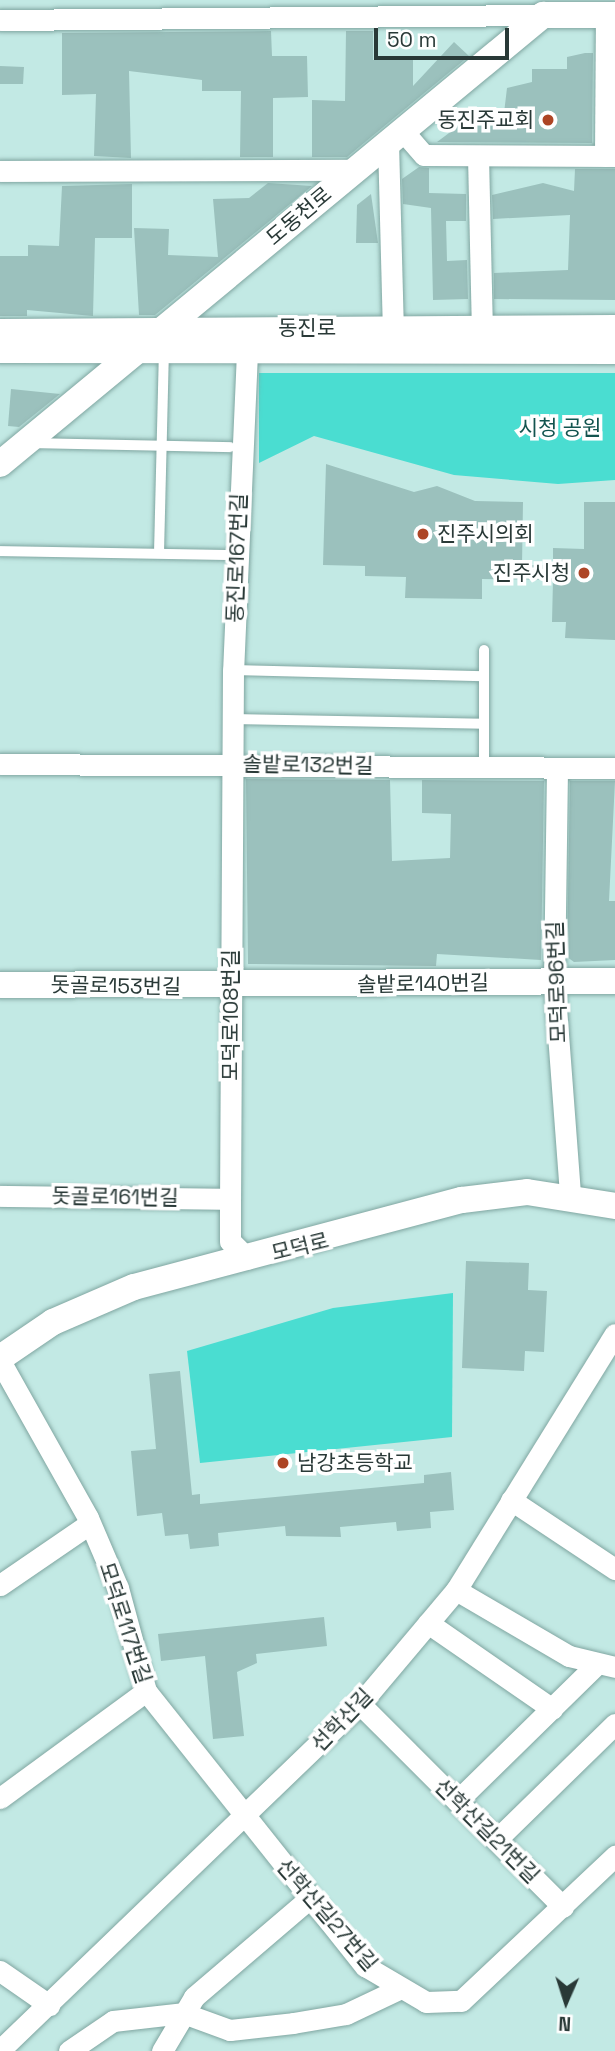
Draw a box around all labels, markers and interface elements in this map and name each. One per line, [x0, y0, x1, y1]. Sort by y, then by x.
scale bar [377, 14, 512, 58]
text: 50 m [387, 26, 437, 53]
place label: 동진주교회 [437, 107, 534, 133]
marker: 동진주교회 [540, 112, 556, 128]
street label: 도동천로 [261, 182, 337, 250]
street label: 동진로 [278, 315, 336, 341]
park label: 시청 공원 [519, 415, 601, 441]
street label: 동진로167번길 [222, 493, 252, 623]
place label: 진주시의회 [437, 521, 534, 547]
marker: 진주시의회 [415, 526, 431, 542]
place label: 진주시청 [493, 560, 570, 586]
marker: 진주시청 [576, 565, 592, 581]
street label: 솔밭로132번길 [242, 751, 374, 779]
street label: 모덕로96번길 [542, 920, 572, 1044]
street label: 모덕로108번길 [218, 949, 244, 1081]
street label: 솔밭로140번길 [357, 970, 489, 998]
street label: 돗골로153번길 [50, 972, 182, 1000]
street label: 돗골로161번길 [51, 1183, 179, 1211]
street label: 모덕로 [269, 1228, 331, 1266]
place label: 남강초등학교 [297, 1450, 413, 1476]
marker: 남강초등학교 [275, 1455, 291, 1471]
street label: 모덕로117번길 [94, 1559, 156, 1687]
street label: 선학산길 [306, 1683, 378, 1757]
street label: 선학산길21번길 [430, 1774, 544, 1888]
street label: 선학산길27번길 [271, 1854, 383, 1976]
north arrow [531, 1967, 601, 2037]
text: N [558, 2011, 572, 2036]

